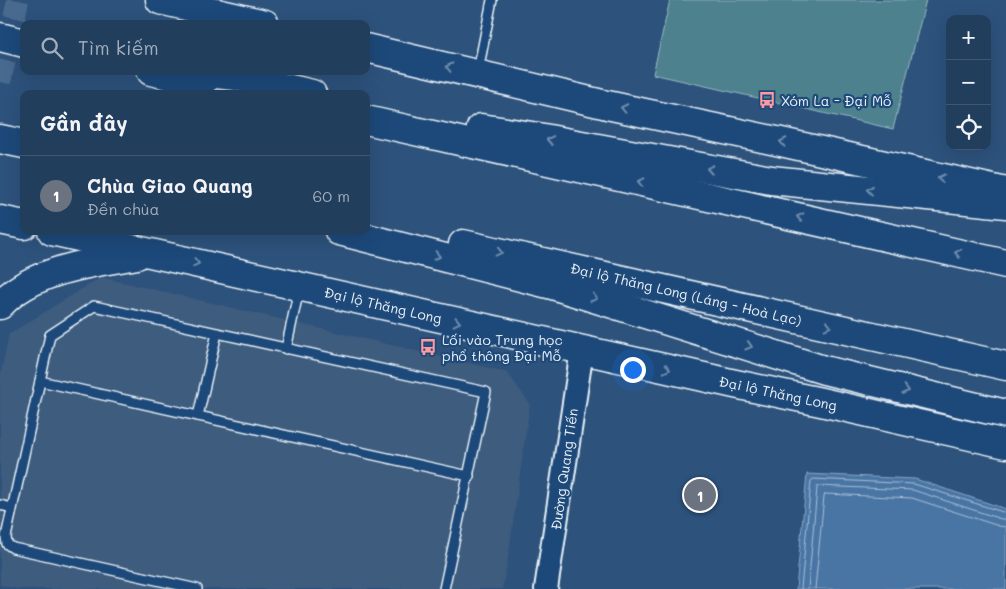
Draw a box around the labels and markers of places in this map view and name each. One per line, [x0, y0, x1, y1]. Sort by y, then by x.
bus stop icon: Xóm La - Đại Mỗ [757, 90, 777, 110]
place label: Xóm La - Đại Mỗ [781, 91, 891, 110]
place label: Lối vào Trung học phổ thông Đại Mỗ [442, 330, 563, 365]
bus stop icon: Lối vào Trung học phổ thông Đại Mỗ [418, 337, 438, 357]
pin: 1 [684, 476, 716, 514]

